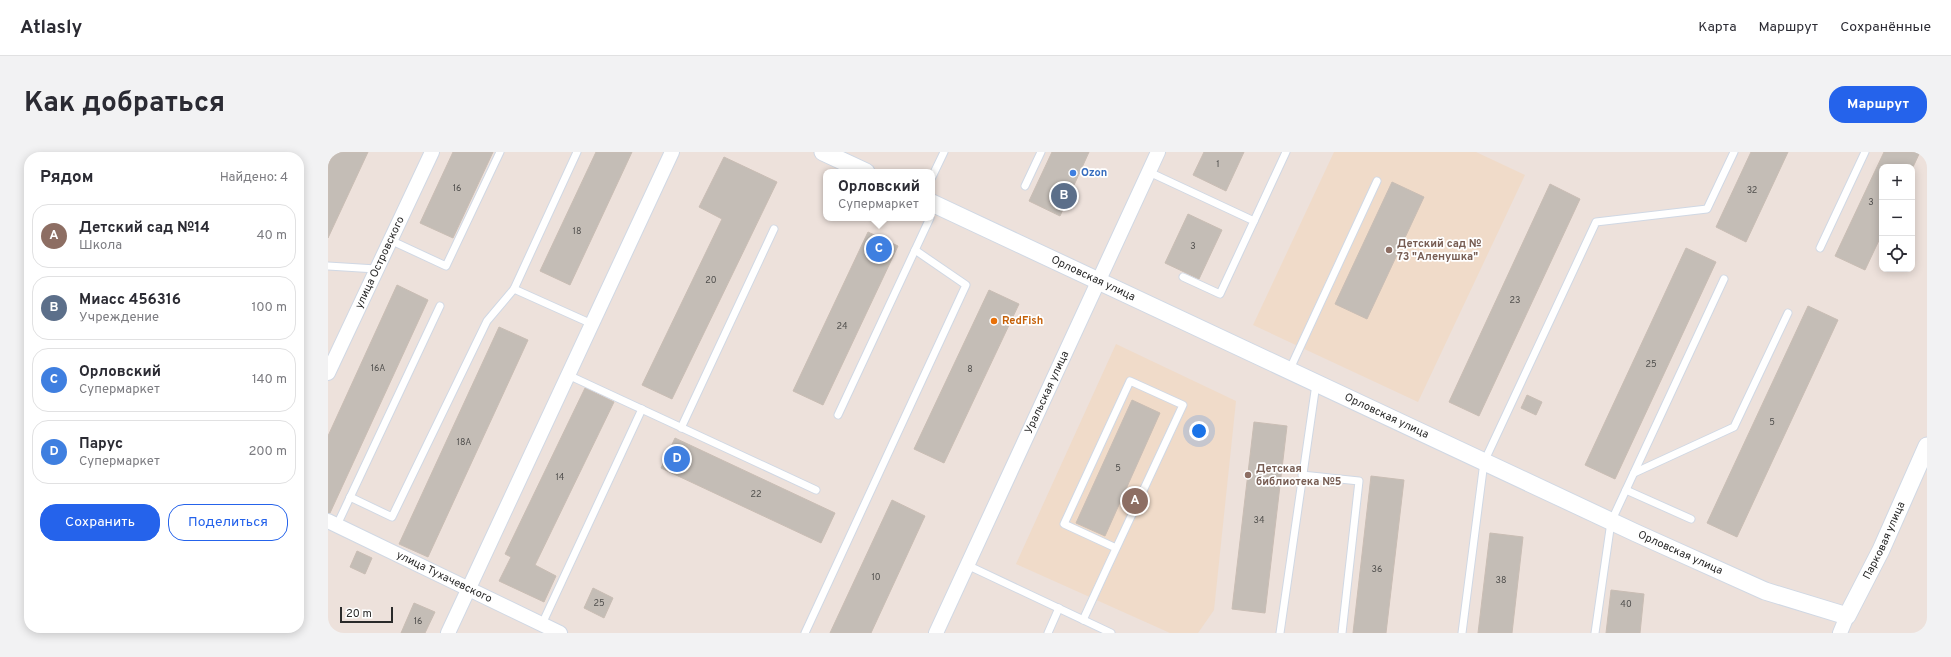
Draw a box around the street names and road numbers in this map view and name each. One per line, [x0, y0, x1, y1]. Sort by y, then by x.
street label: улица Островского [352, 214, 408, 311]
street label: Орловская улица [1049, 253, 1138, 304]
street label: Уральская улица [1022, 349, 1072, 436]
street label: Орловская улица [1342, 390, 1431, 442]
street label: Парковая улица [1860, 499, 1909, 582]
street label: Орловская улица [1636, 528, 1725, 578]
street label: улица Тухачевского [394, 548, 494, 606]

